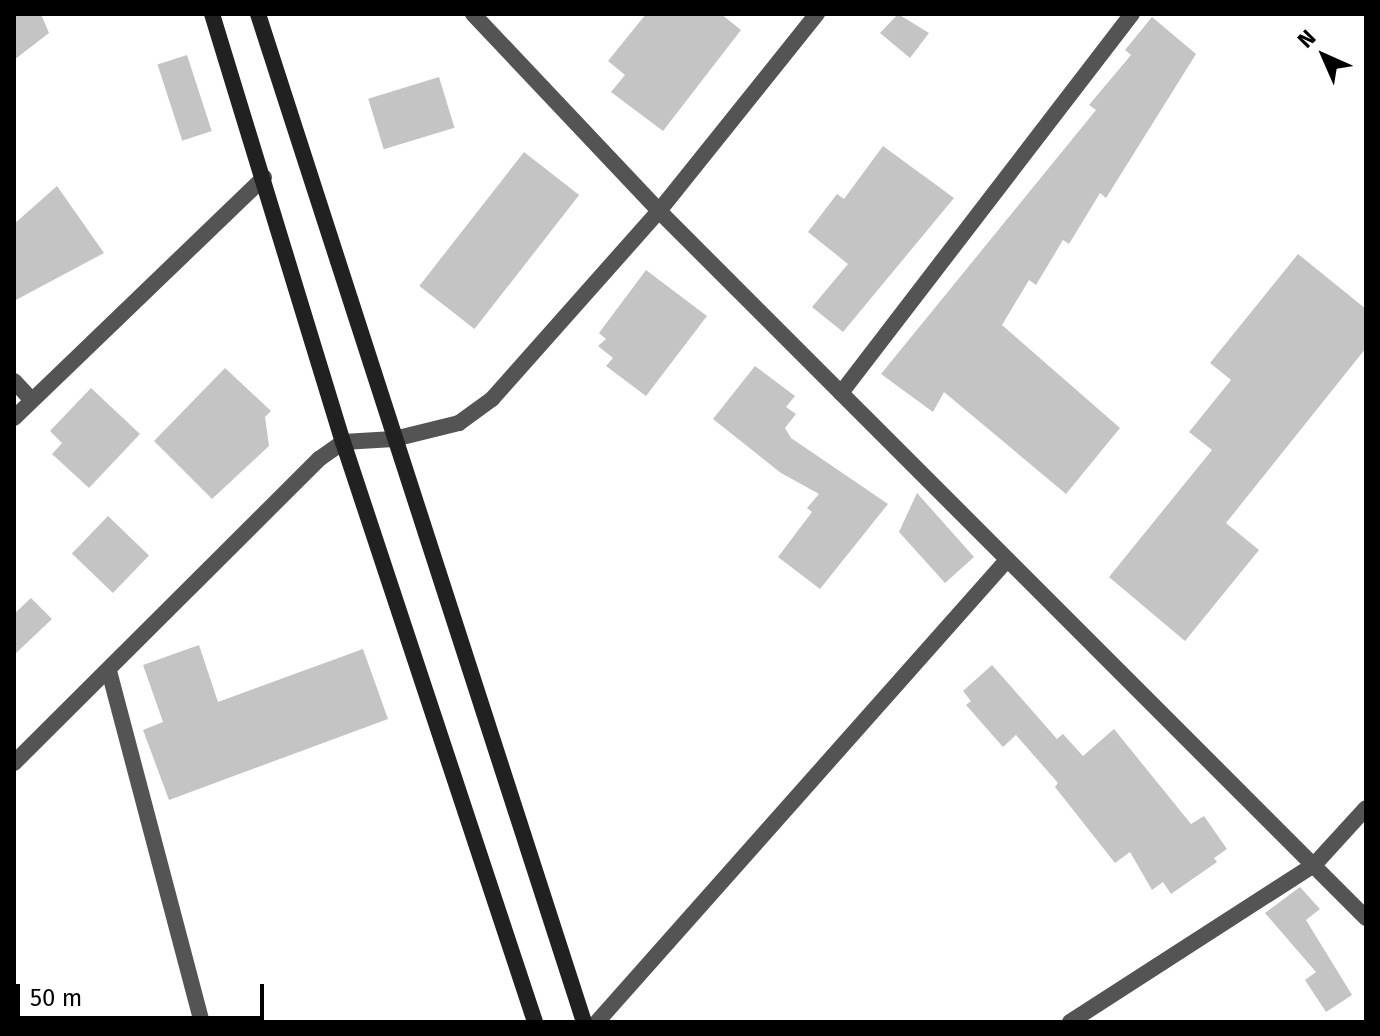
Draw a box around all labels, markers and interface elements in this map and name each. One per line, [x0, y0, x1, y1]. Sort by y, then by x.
north arrow [1284, 16, 1364, 96]
text: N [1292, 24, 1321, 53]
scale bar [20, 968, 268, 1018]
text: 50 m [30, 984, 82, 1012]

